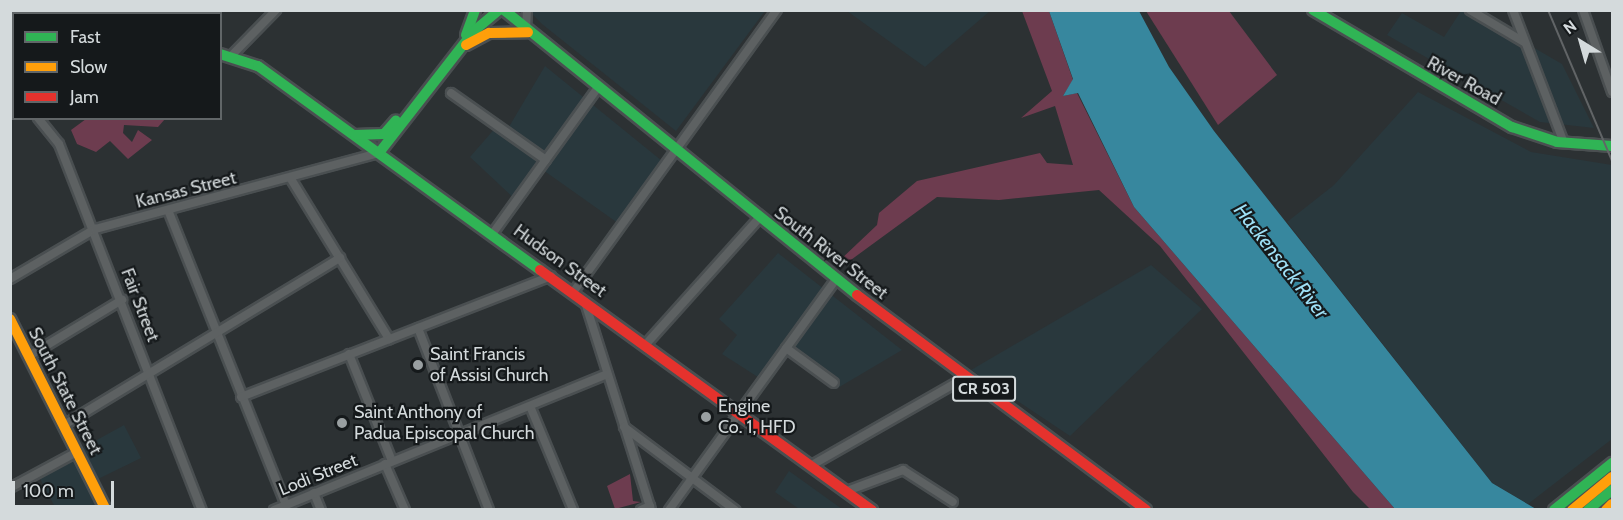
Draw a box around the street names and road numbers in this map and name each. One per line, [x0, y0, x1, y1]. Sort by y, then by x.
street label: River Road [1423, 52, 1505, 110]
street label: Kansas Street [134, 167, 238, 213]
street label: South River Street [770, 202, 892, 304]
street label: Hudson Street [509, 220, 611, 302]
street label: Fair Street [116, 265, 164, 345]
street label: South State Street [24, 324, 106, 458]
road number: CR 503 [951, 376, 1017, 402]
street label: Lodi Street [276, 449, 360, 501]

